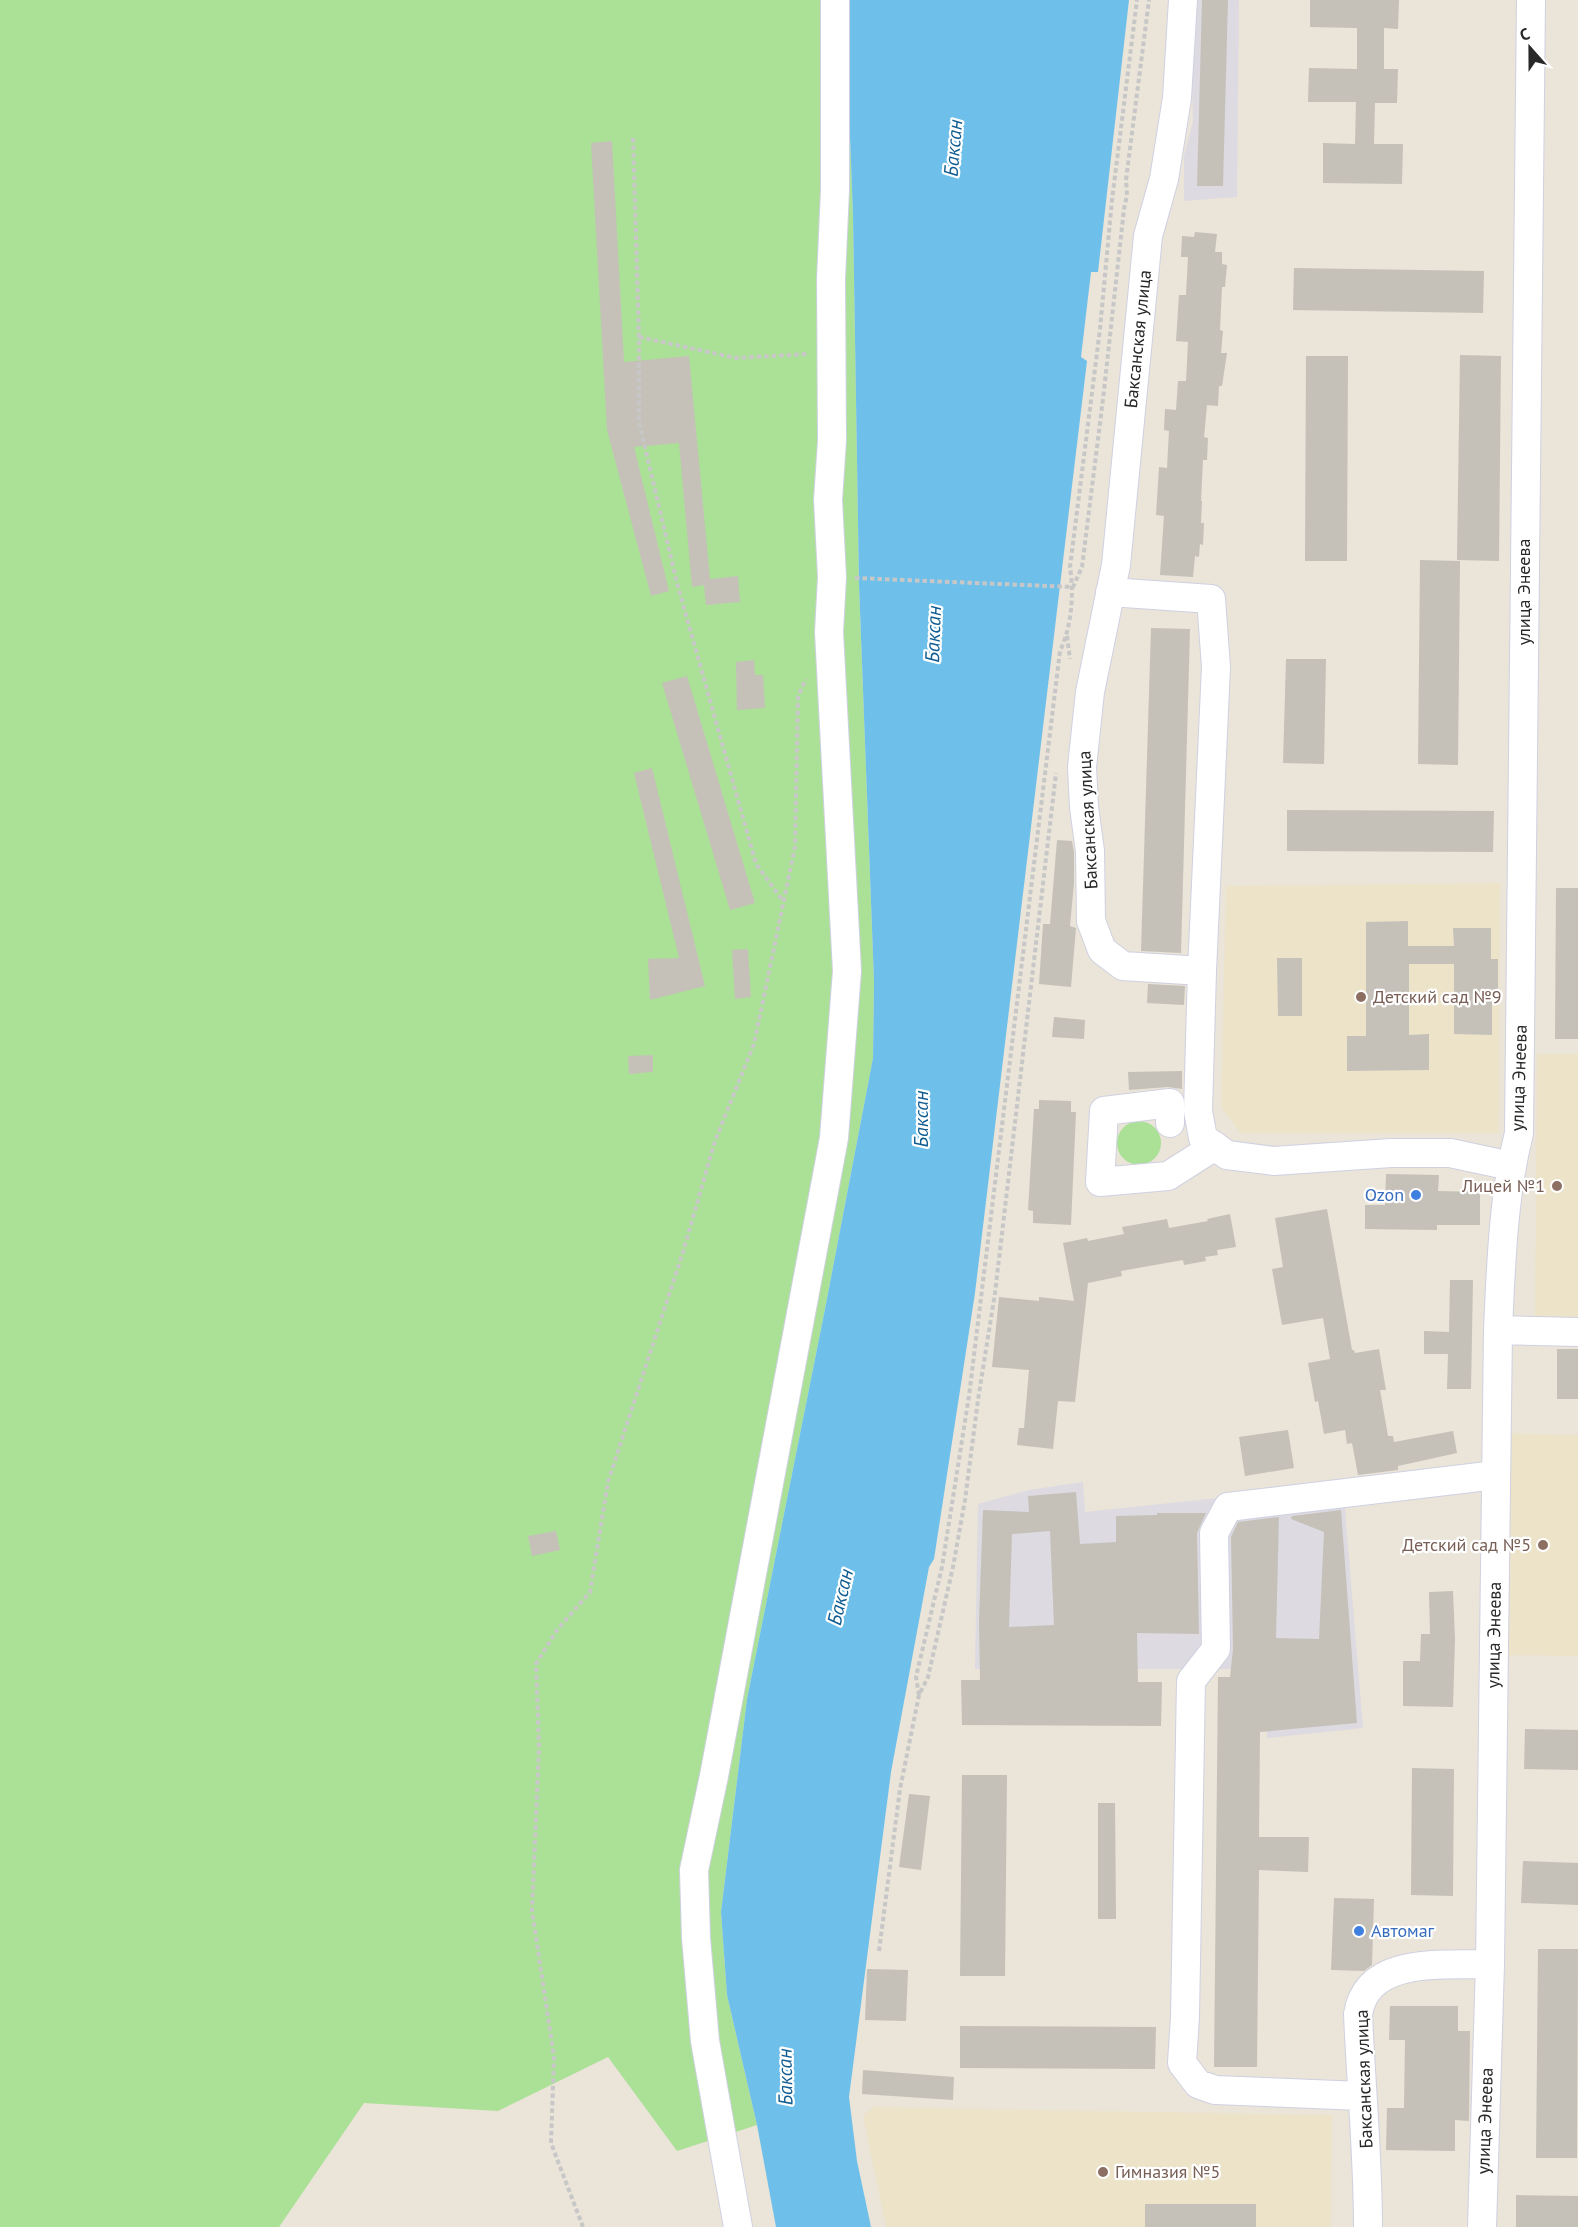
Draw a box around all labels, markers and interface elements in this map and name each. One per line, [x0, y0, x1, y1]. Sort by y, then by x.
north arrow [1500, 18, 1560, 78]
text: С [1517, 23, 1532, 45]
water label: Баксан [938, 118, 968, 178]
street label: Баксанская улица [1119, 269, 1156, 409]
street label: улица Энеева [1512, 539, 1535, 645]
water label: Баксан [919, 604, 947, 663]
street label: Баксанская улица [1072, 750, 1103, 890]
place label: Детский сад №9 [1373, 985, 1502, 1008]
marker: Детский сад №9 [1354, 990, 1368, 1004]
street label: улица Энеева [1505, 1024, 1532, 1132]
water label: Баксан [908, 1090, 934, 1147]
place label: Лицей №1 [1461, 1174, 1545, 1197]
marker: Лицей №1 [1550, 1179, 1564, 1193]
place label: Ozon [1365, 1183, 1404, 1206]
marker: Ozon [1409, 1188, 1423, 1202]
place label: Детский сад №5 [1402, 1533, 1531, 1556]
marker: Детский сад №5 [1536, 1538, 1550, 1552]
water label: Баксан [821, 1566, 859, 1628]
street label: улица Энеева [1481, 1581, 1506, 1689]
place label: Автомаг [1371, 1919, 1435, 1942]
marker: Автомаг [1352, 1924, 1366, 1938]
street label: Баксанская улица [1350, 2009, 1377, 2149]
water label: Баксан [771, 2048, 798, 2106]
street label: улица Энеева [1471, 2067, 1498, 2175]
place label: Гимназия №5 [1115, 2160, 1220, 2183]
marker: Гимназия №5 [1096, 2165, 1110, 2179]

